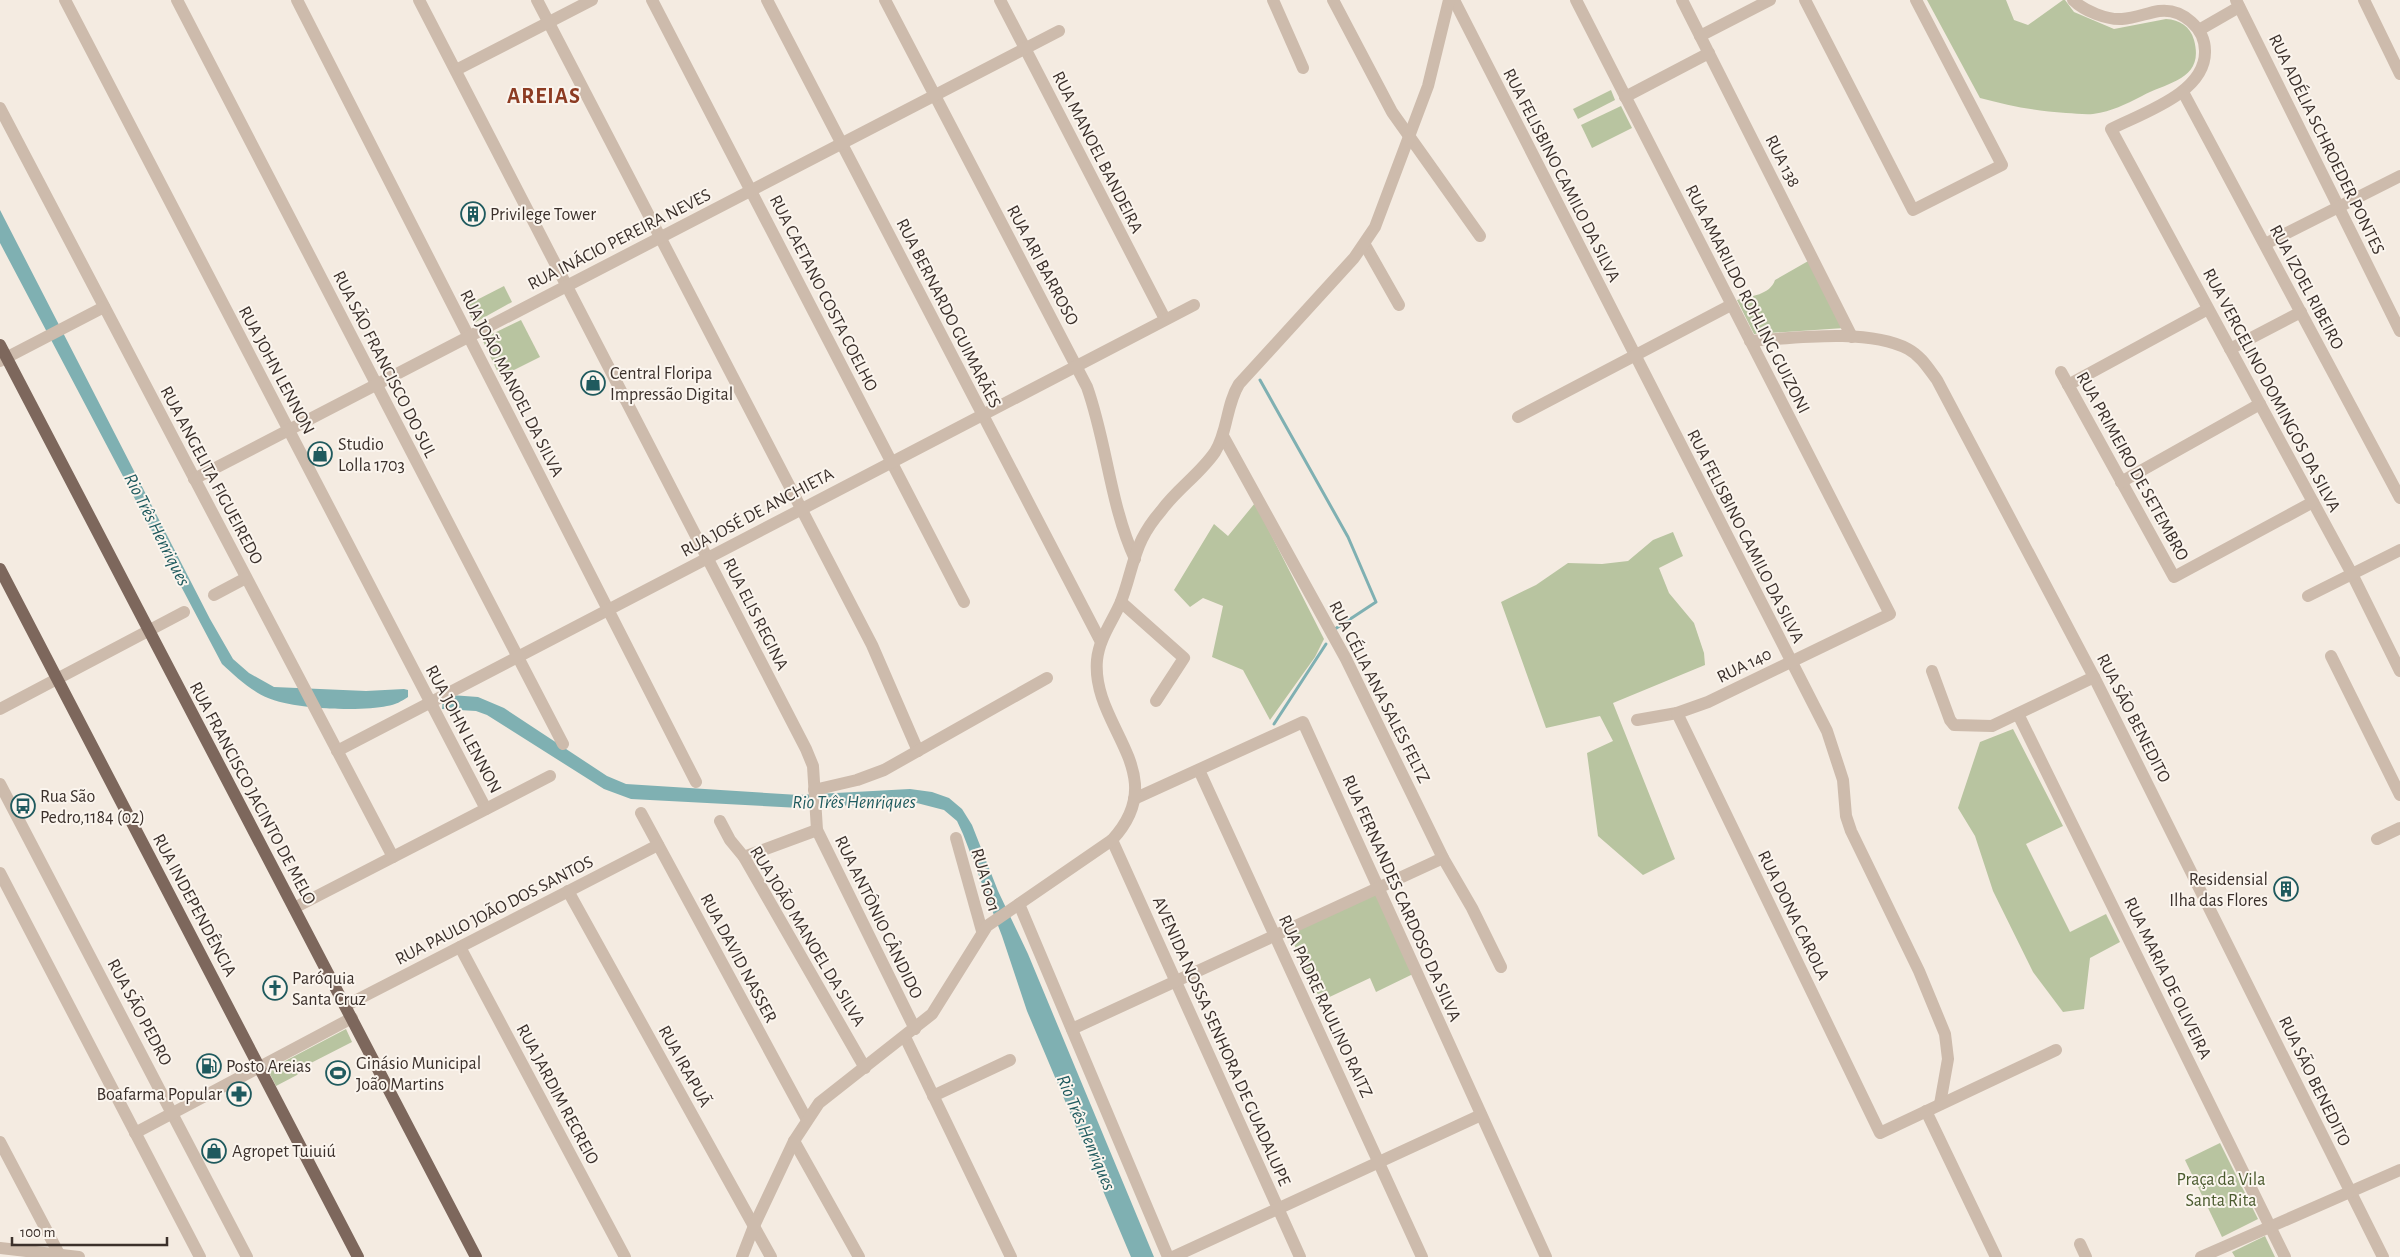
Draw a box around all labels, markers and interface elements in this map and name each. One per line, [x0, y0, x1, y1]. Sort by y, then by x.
street label: RUA ADÉLIA SCHROEDER PONTES [2265, 30, 2390, 257]
street label: RUA FELISBINO CAMILO DA SILVA [1499, 66, 1623, 286]
street label: RUA MANOEL BANDEIRA [1048, 69, 1146, 237]
district label: AREIAS [507, 85, 581, 107]
street label: RUA 138 [1761, 132, 1803, 191]
street label: RUA AMARILDO ROHLING GUIZONI [1681, 182, 1813, 417]
street label: RUA INÁCIO PEREIRA NEVES [524, 183, 714, 294]
street label: RUA CAETANO COSTA COELHO [766, 192, 881, 394]
building icon: Privilege Tower [460, 201, 486, 227]
street label: RUA ARI BARROSO [1003, 202, 1081, 329]
place label: Privilege Tower [490, 206, 596, 224]
street label: RUA BERNARDO GUIMARÃES [892, 214, 1006, 411]
street label: RUA IZOEL RIBEIRO [2266, 222, 2346, 353]
street label: RUA VERGELINO DOMINGOS DA SILVA [2199, 266, 2344, 516]
street label: RUA SÃO FRANCISCO DO SUL [329, 267, 442, 461]
street label: RUA JOÃO MANOEL DA SILVA [456, 286, 569, 480]
street label: RUA JOHN LENNON [235, 303, 317, 438]
place label: Central Floripa Impressão Digital [610, 365, 733, 404]
street label: RUA PRIMEIRO DE SETEMBRO [2073, 369, 2192, 564]
shop icon: Central Floripa Impressão Digital [580, 370, 606, 396]
street label: RUA ANGELITA FIGUEIREDO [157, 384, 266, 567]
street label: RUA FELISBINO CAMILO DA SILVA [1683, 427, 1807, 647]
place label: Studio Lolla 1703 [338, 436, 405, 475]
shop icon: Studio Lolla 1703 [307, 441, 333, 467]
street label: RUA JOSÉ DE ANCHIETA [677, 462, 837, 561]
water label: Rio Três Henriques [120, 470, 193, 589]
street label: RUA ELIS REGINA [719, 556, 791, 674]
street label: RUA CÉLIA ANA SALES FELTZ [1325, 597, 1436, 786]
street label: RUA 140 [1714, 645, 1775, 687]
street label: RUA SÃO BENEDITO [2093, 650, 2176, 786]
street label: RUA JOHN LENNON [422, 662, 504, 797]
street label: RUA FRANCISCO JACINTO DE MELO [186, 679, 319, 908]
street label: RUA FERNANDES CARDOSO DA SILVA [1338, 772, 1464, 1025]
place label: Rua São Pedro,1184 (02) [40, 788, 145, 827]
bus stop icon: Rua São Pedro,1184 (02) [10, 793, 36, 819]
water label: Rio Três Henriques [792, 793, 916, 812]
street label: RUA INDEPENDÊNCIA [149, 830, 242, 980]
street label: RUA ANTÔNIO CÂNDIDO [831, 832, 928, 1002]
street label: RUA JOÃO MANOEL DA SILVA [746, 842, 871, 1030]
street label: RUA 1001 [967, 846, 1003, 914]
street label: RUA DONA CAROLA [1754, 848, 1832, 984]
street label: RUA PAULO JOÃO DOS SANTOS [391, 850, 596, 969]
place label: Residensial Ilha das Flores [2169, 871, 2268, 910]
building icon: Residensial Ilha das Flores [2273, 876, 2299, 902]
street label: RUA DAVID NASSER [697, 891, 780, 1026]
street label: AVENIDA NOSSA SENHORA DE GUADALUPE [1149, 894, 1293, 1189]
street label: RUA MARIA DE OLIVEIRA [2120, 895, 2214, 1063]
street label: RUA PADRE RAULINO RAITZ [1275, 912, 1375, 1101]
street label: RUA SÃO PEDRO [103, 955, 177, 1069]
place label: Paróquia Santa Cruz [292, 970, 366, 1009]
church icon: Paróquia Santa Cruz [262, 975, 288, 1001]
street label: RUA SÃO BENEDITO [2275, 1012, 2356, 1149]
street label: RUA JARDIM RECREIO [513, 1021, 602, 1168]
street label: RUA IRAPUÃ [654, 1021, 717, 1111]
fuel station icon: Posto Areias [196, 1053, 222, 1079]
place label: Ginásio Municipal João Martins [356, 1055, 481, 1094]
place label: Posto Areias [226, 1058, 311, 1076]
sports icon: Ginásio Municipal João Martins [325, 1060, 351, 1086]
water label: Rio Três Henriques [1053, 1072, 1118, 1193]
pharmacy icon: Boafarma Popular [226, 1081, 252, 1107]
place label: Boafarma Popular [96, 1086, 222, 1104]
shop icon: Agropet Tuiuiú [201, 1138, 227, 1164]
place label: Agropet Tuiuiú [232, 1143, 336, 1161]
park label: Praça da Vila Santa Rita [2177, 1171, 2265, 1210]
scale bar [12, 1214, 168, 1246]
text: 100 m [20, 1225, 55, 1240]

